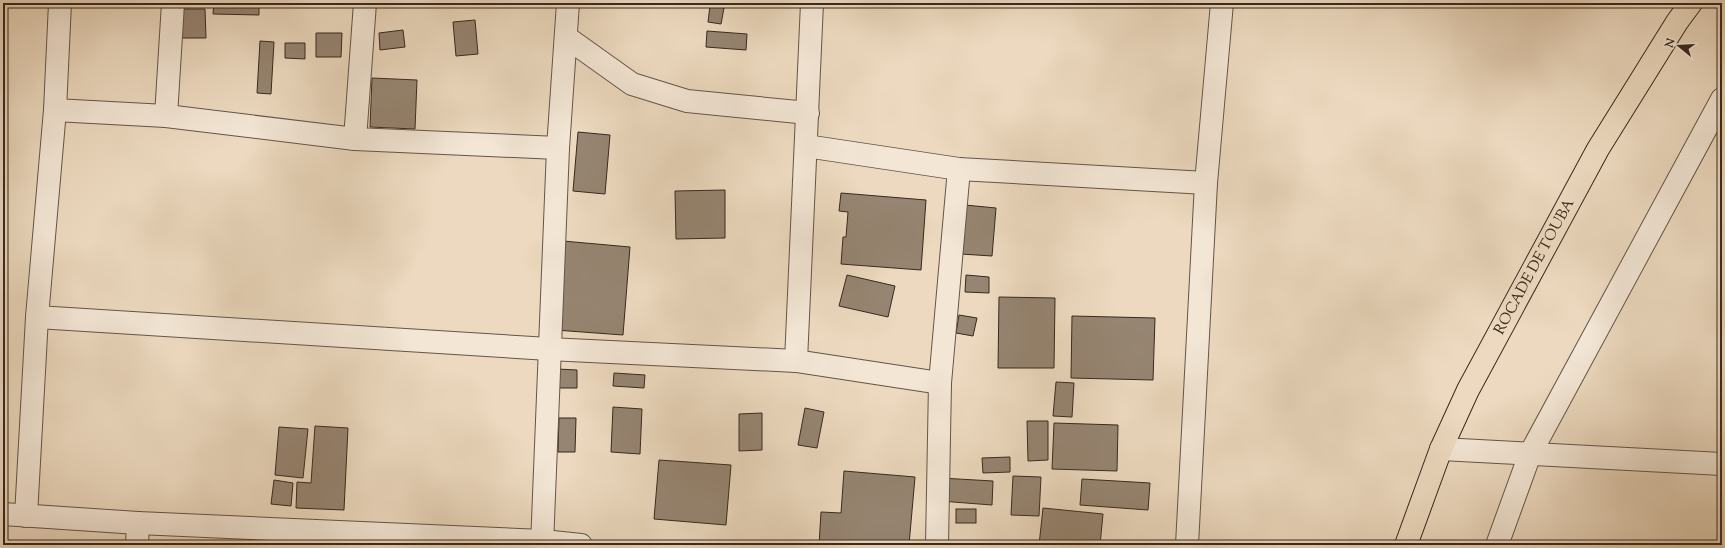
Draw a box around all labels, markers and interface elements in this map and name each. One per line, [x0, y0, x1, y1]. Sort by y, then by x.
north arrow [1659, 26, 1699, 66]
text: N [1661, 36, 1679, 51]
street label: ROCADE DE TOUBA [1489, 195, 1580, 339]

